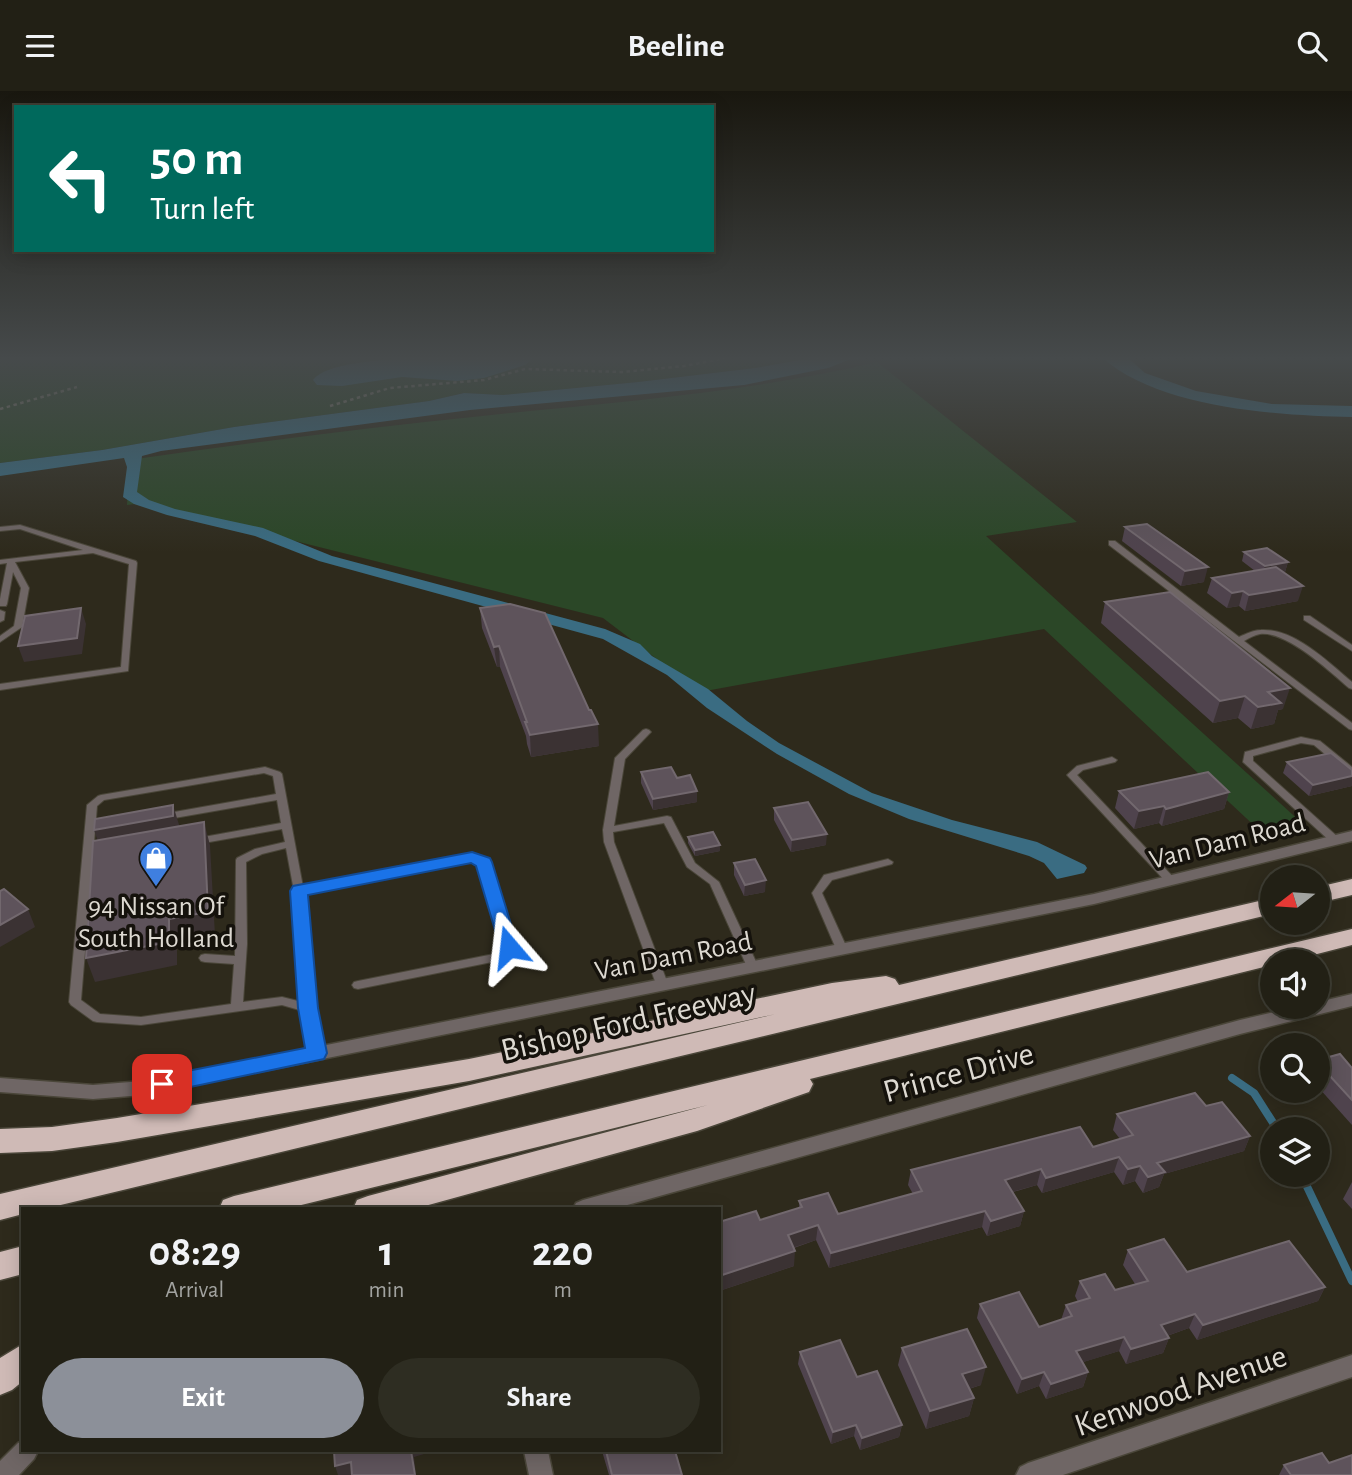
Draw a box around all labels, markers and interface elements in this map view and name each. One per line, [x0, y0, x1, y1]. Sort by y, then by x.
icon: menu [21, 27, 59, 65]
icon: search [1293, 27, 1331, 65]
text: Beeline [627, 30, 725, 62]
icon: left [35, 133, 126, 224]
text: 50 m [150, 135, 244, 184]
text: Turn left [150, 193, 254, 225]
street label: Van Dam Road [1147, 809, 1308, 875]
shop icon: 94 Nissan Of South Holland [137, 839, 175, 888]
north arrow [1260, 865, 1330, 935]
map controls [1260, 865, 1330, 1187]
place label: 94 Nissan Of South Holland [78, 893, 234, 953]
position arrow [472, 910, 546, 984]
street label: Van Dam Road [592, 928, 754, 986]
button: sound [1260, 949, 1330, 1019]
street label: Bishop Ford Freeway [498, 977, 759, 1068]
button: search [1260, 1033, 1330, 1103]
street label: Prince Drive [880, 1037, 1037, 1109]
pin [132, 1054, 192, 1114]
icon: arrive [143, 1065, 181, 1103]
button: layers [1260, 1117, 1330, 1187]
text: 08:29 [149, 1231, 241, 1273]
text: 1 [379, 1231, 394, 1273]
text: 220 [532, 1231, 593, 1273]
text: Arrival [165, 1279, 224, 1302]
text: min [368, 1279, 404, 1302]
text: m [553, 1279, 572, 1302]
street label: Kenwood Avenue [1071, 1340, 1291, 1443]
button: Exit [42, 1358, 364, 1438]
button: Share [378, 1358, 700, 1438]

